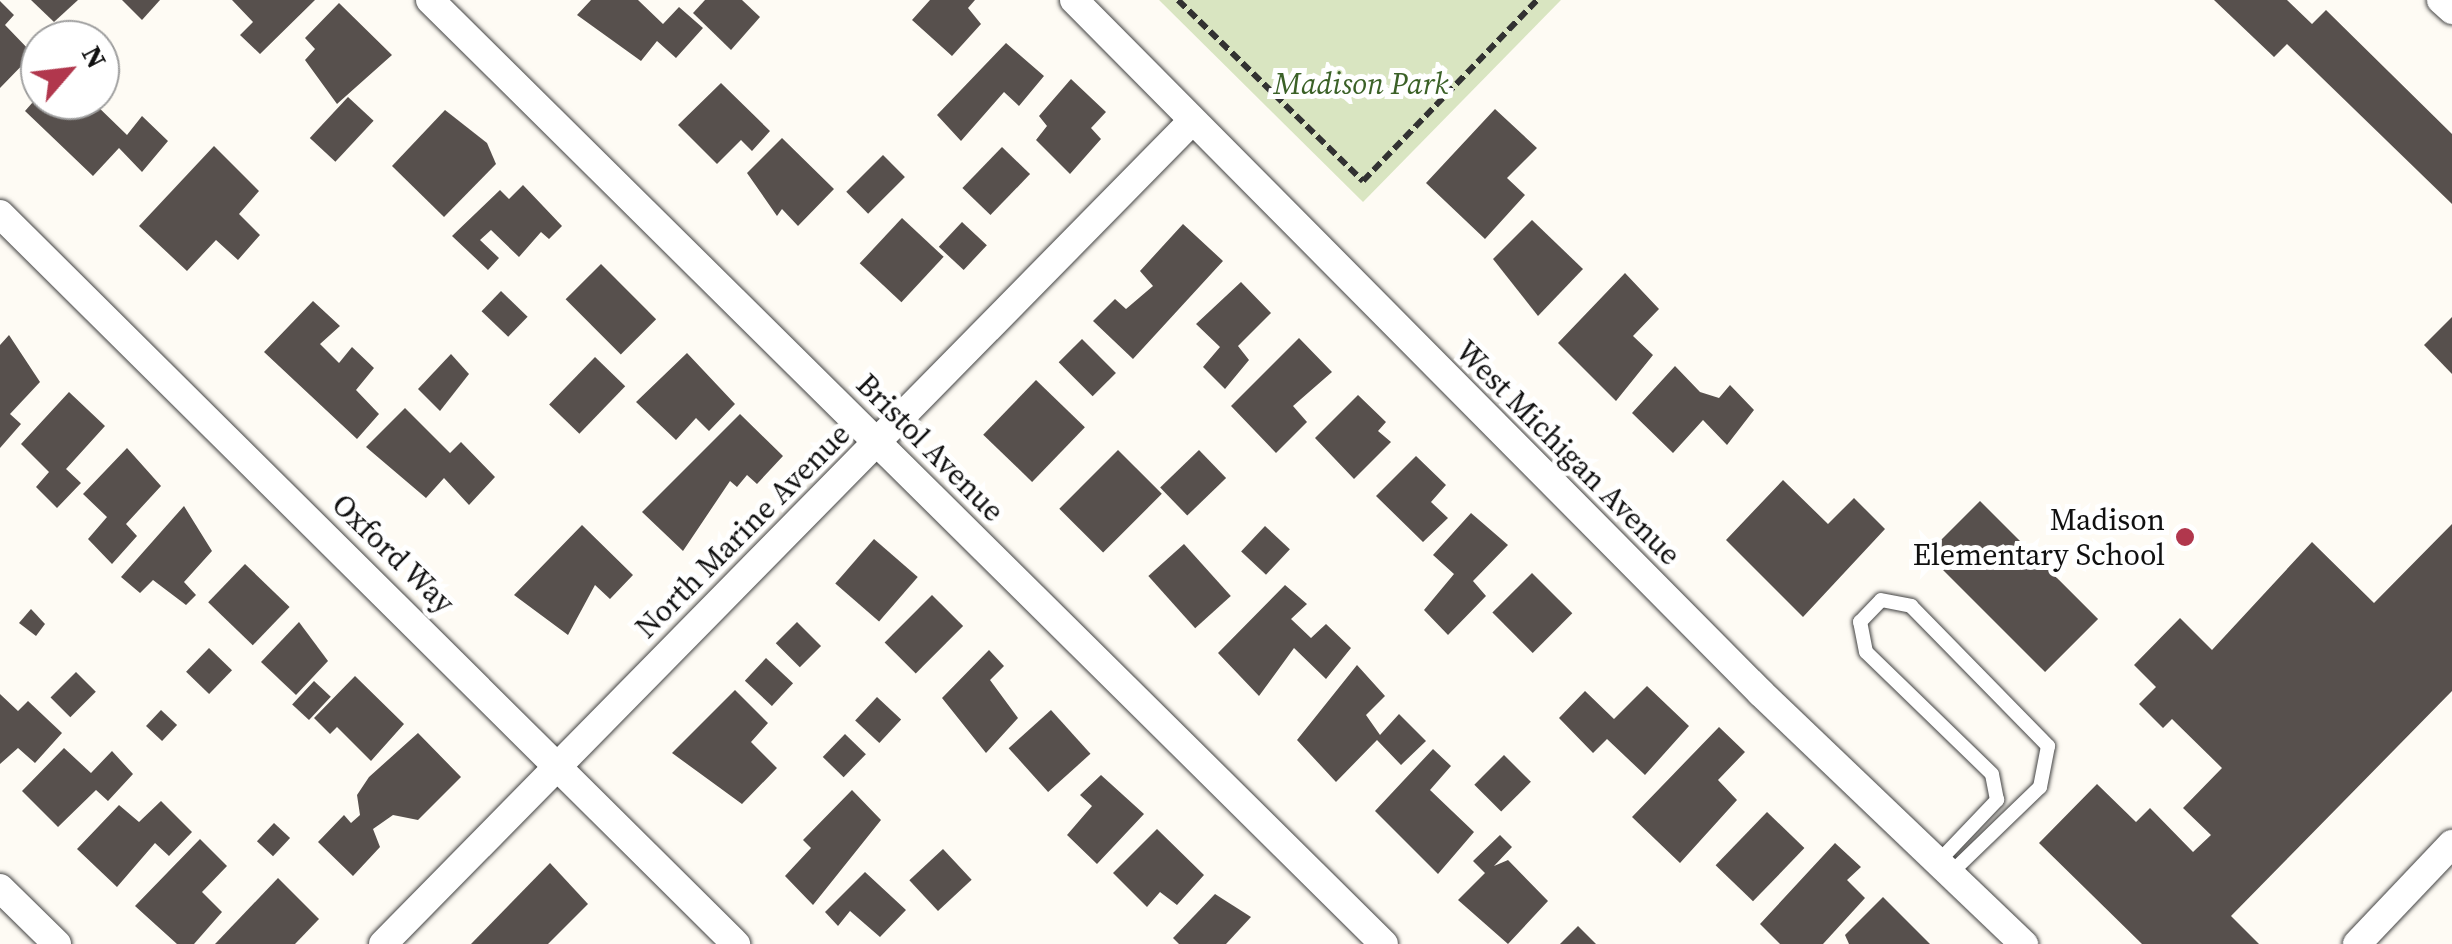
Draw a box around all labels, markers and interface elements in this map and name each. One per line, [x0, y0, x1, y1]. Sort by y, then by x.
north arrow [20, 20, 120, 120]
text: N [73, 39, 116, 75]
park label: Madison Park [1274, 66, 1448, 102]
street label: West Michigan Avenue [1448, 333, 1688, 573]
street label: Bristol Avenue [849, 367, 1011, 529]
street label: North Marine Avenue [628, 416, 858, 646]
street label: Oxford Way [324, 486, 462, 622]
place label: Madison Elementary School [1913, 502, 2165, 572]
marker: Madison Elementary School [2174, 526, 2196, 548]

